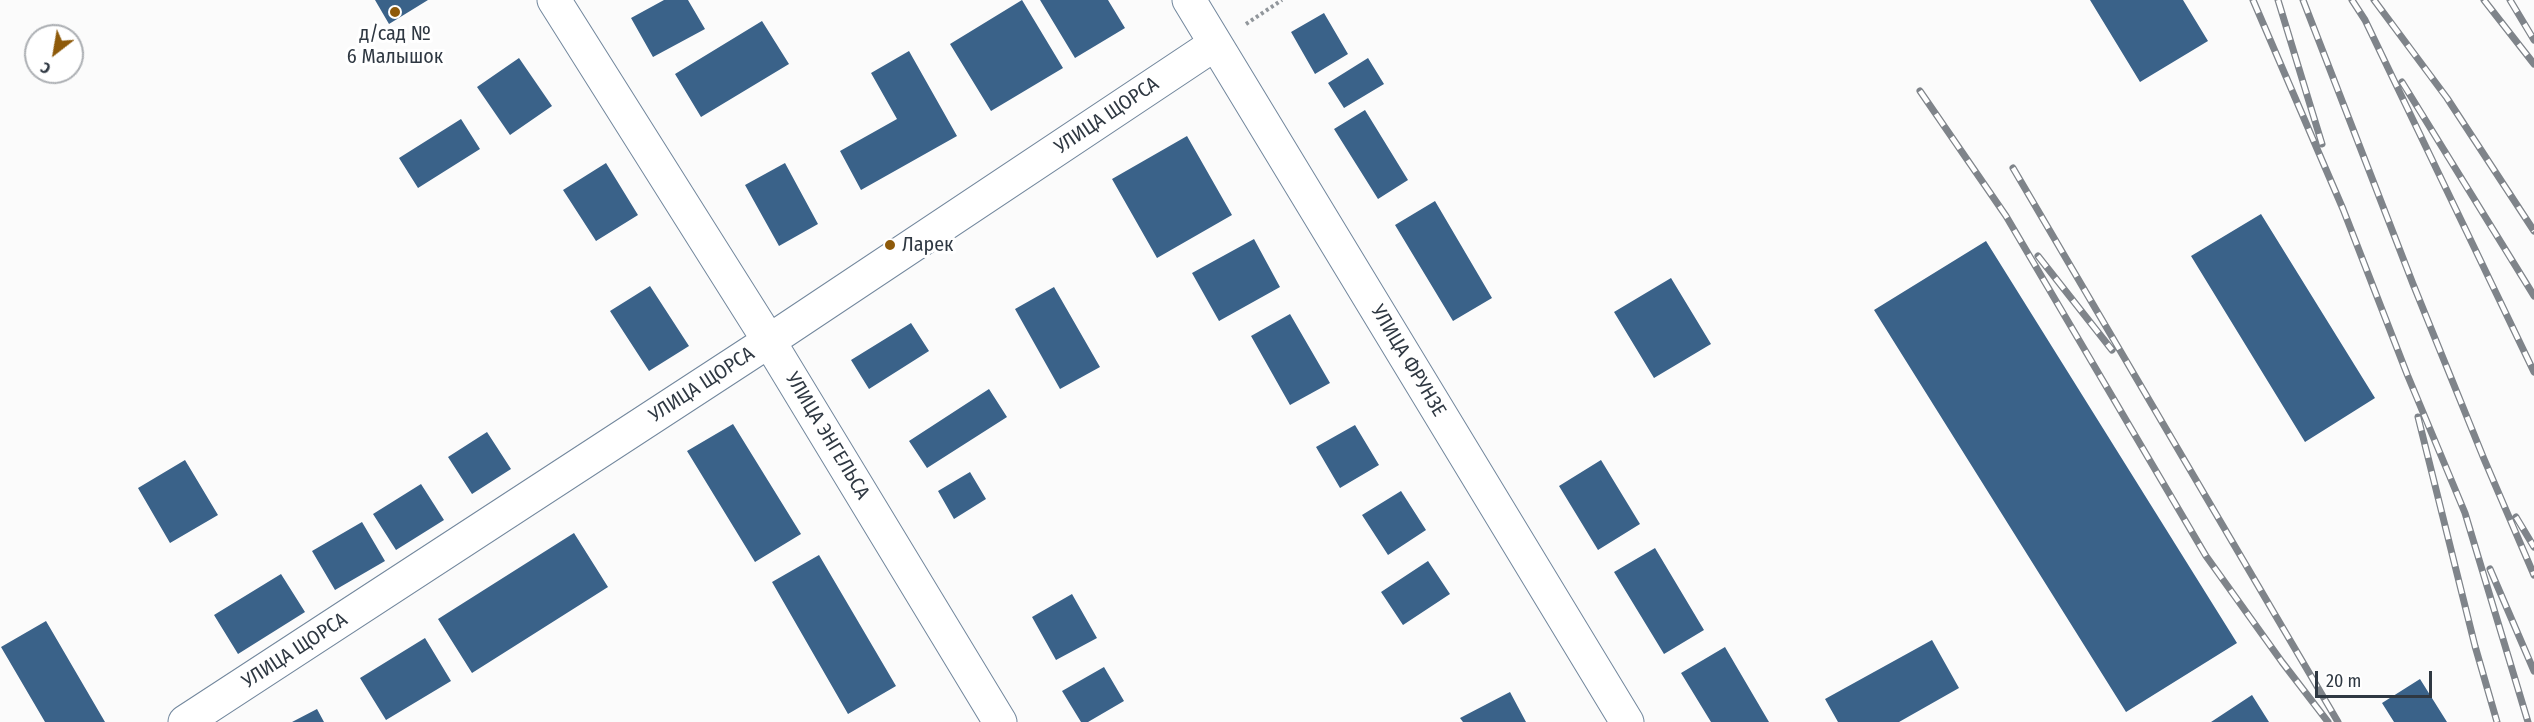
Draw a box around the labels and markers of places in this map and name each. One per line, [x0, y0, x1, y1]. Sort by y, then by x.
marker: д/сад № 6 Малышок [388, 5, 402, 19]
place label: д/сад № 6 Малышок [347, 22, 443, 69]
place label: Ларек [902, 233, 953, 257]
marker: Ларек [883, 238, 897, 252]

